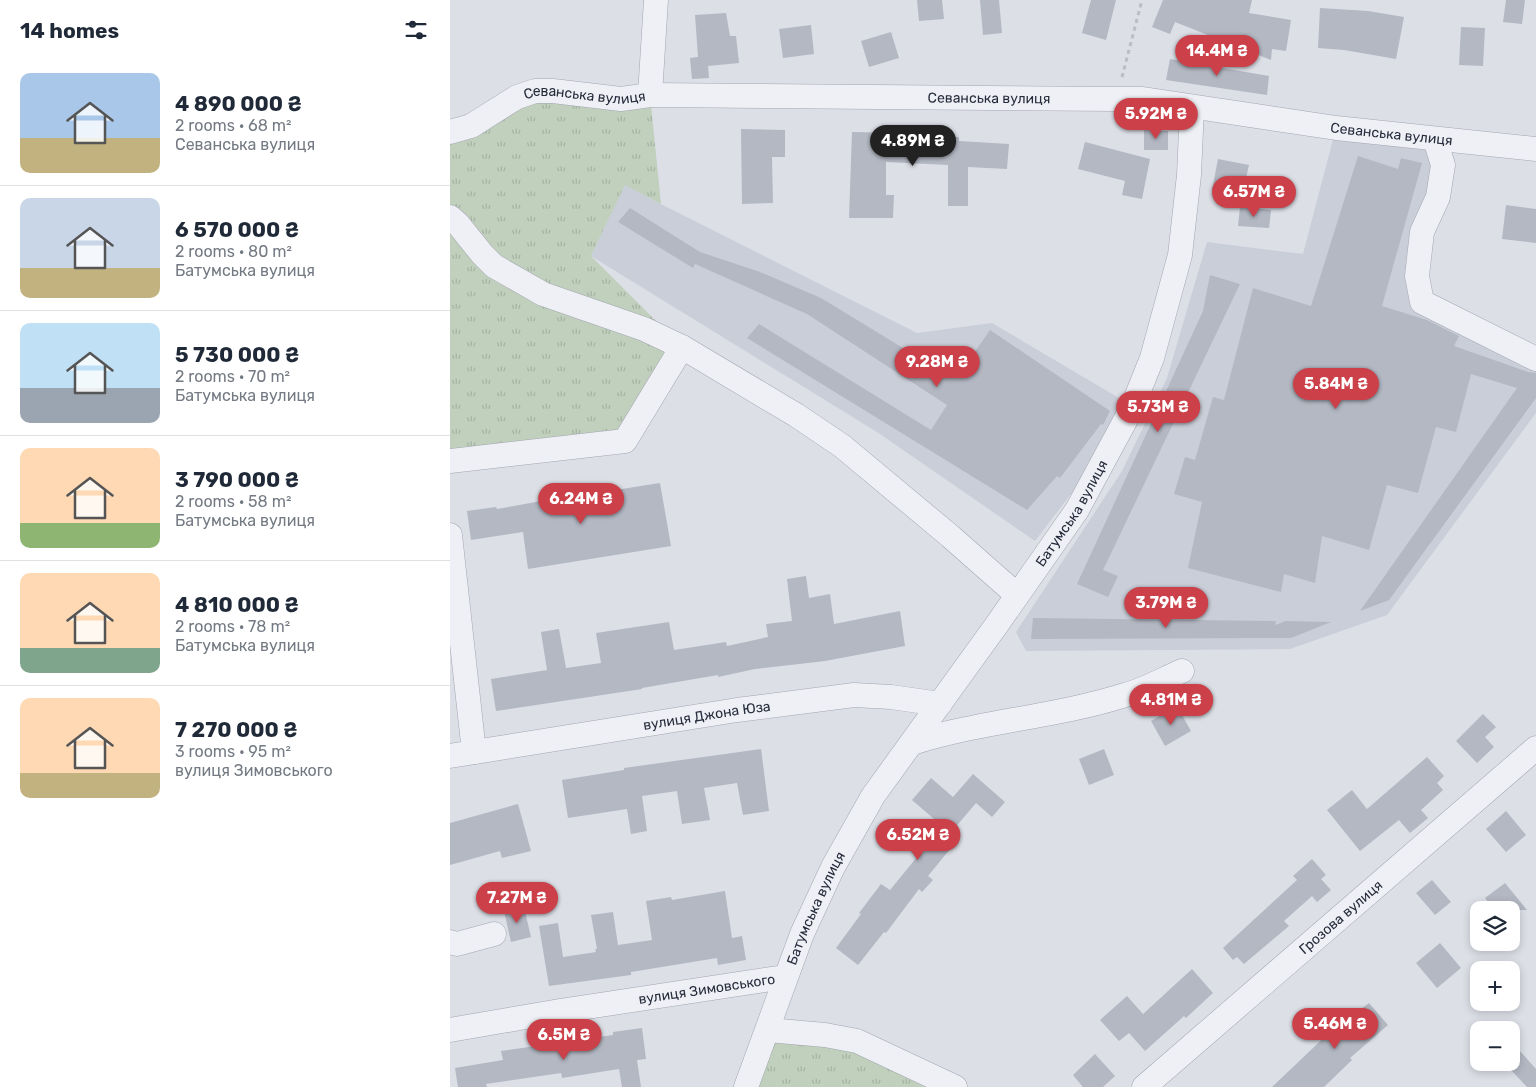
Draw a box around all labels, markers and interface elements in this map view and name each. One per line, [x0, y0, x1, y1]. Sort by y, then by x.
icon: filters [402, 16, 430, 44]
text: 14 homes [20, 18, 119, 43]
pin: 14.4M ₴ [1171, 34, 1263, 77]
text: 14.4M ₴ [1186, 41, 1248, 60]
street label: Севанська вулиця [521, 83, 647, 107]
street label: Севанська вулиця [928, 89, 1051, 107]
text: 4 890 000 ₴ [175, 91, 302, 116]
icon: home [60, 93, 120, 153]
pin: 5.92M ₴ [1110, 98, 1202, 140]
text: 5.92M ₴ [1125, 104, 1187, 123]
text: 2 rooms · 68 m² [175, 116, 292, 135]
street label: Севанська вулиця [1329, 119, 1454, 149]
pin: 4.89M ₴ [867, 124, 959, 167]
text: 4.89M ₴ [881, 131, 945, 150]
text: Севанська вулиця [175, 135, 315, 154]
pin: 6.57M ₴ [1208, 176, 1300, 218]
text: 6.57M ₴ [1223, 182, 1285, 201]
text: 6 570 000 ₴ [175, 217, 299, 242]
icon: home [60, 218, 120, 278]
text: 2 rooms · 80 m² [175, 242, 292, 261]
text: Батумська вулиця [175, 261, 315, 280]
text: 5 730 000 ₴ [175, 342, 299, 367]
icon: home [60, 343, 120, 403]
pin: 9.28M ₴ [891, 346, 983, 388]
text: 9.28M ₴ [906, 352, 968, 371]
text: 2 rooms · 70 m² [175, 367, 290, 386]
pin: 5.84M ₴ [1290, 368, 1382, 410]
text: 5.84M ₴ [1304, 374, 1368, 393]
text: Батумська вулиця [175, 386, 315, 405]
pin: 5.73M ₴ [1112, 390, 1204, 433]
text: 5.73M ₴ [1127, 397, 1189, 416]
street label: Батумська вулиця [1032, 457, 1111, 570]
text: 3 790 000 ₴ [175, 467, 299, 492]
icon: home [60, 468, 120, 528]
pin: 6.24M ₴ [535, 482, 627, 525]
text: 6.24M ₴ [549, 489, 613, 508]
text: 2 rooms · 58 m² [175, 492, 291, 511]
text: Батумська вулиця [175, 511, 315, 530]
pin: 3.79M ₴ [1120, 586, 1212, 629]
text: 4 810 000 ₴ [175, 592, 299, 617]
icon: home [60, 593, 120, 653]
text: 3.79M ₴ [1135, 593, 1197, 612]
text: 2 rooms · 78 m² [175, 617, 290, 636]
text: Батумська вулиця [175, 636, 315, 655]
pin: 4.81M ₴ [1125, 684, 1217, 726]
text: 4.81M ₴ [1140, 690, 1202, 709]
street label: вулиця Джона Юза [642, 697, 771, 733]
text: 7 270 000 ₴ [175, 717, 298, 742]
icon: home [60, 718, 120, 778]
text: 3 rooms · 95 m² [175, 742, 291, 761]
text: вулиця Зимовського [175, 761, 333, 780]
pin: 6.52M ₴ [872, 818, 964, 861]
text: 6.52M ₴ [886, 825, 950, 844]
street label: Батумська вулиця [783, 848, 849, 967]
street label: Грозова вулиця [1295, 876, 1386, 958]
pin: 7.27M ₴ [471, 882, 563, 924]
text: 7.27M ₴ [487, 888, 547, 907]
map controls [1470, 901, 1520, 1071]
button: layers [1470, 901, 1520, 951]
button: + [1470, 961, 1520, 1011]
street label: вулиця Зимовського [637, 970, 776, 1008]
pin: 5.46M ₴ [1289, 1008, 1381, 1050]
text: 5.46M ₴ [1303, 1014, 1367, 1033]
pin: 6.5M ₴ [523, 1018, 605, 1061]
button: − [1470, 1021, 1520, 1071]
text: 6.5M ₴ [538, 1025, 590, 1044]

